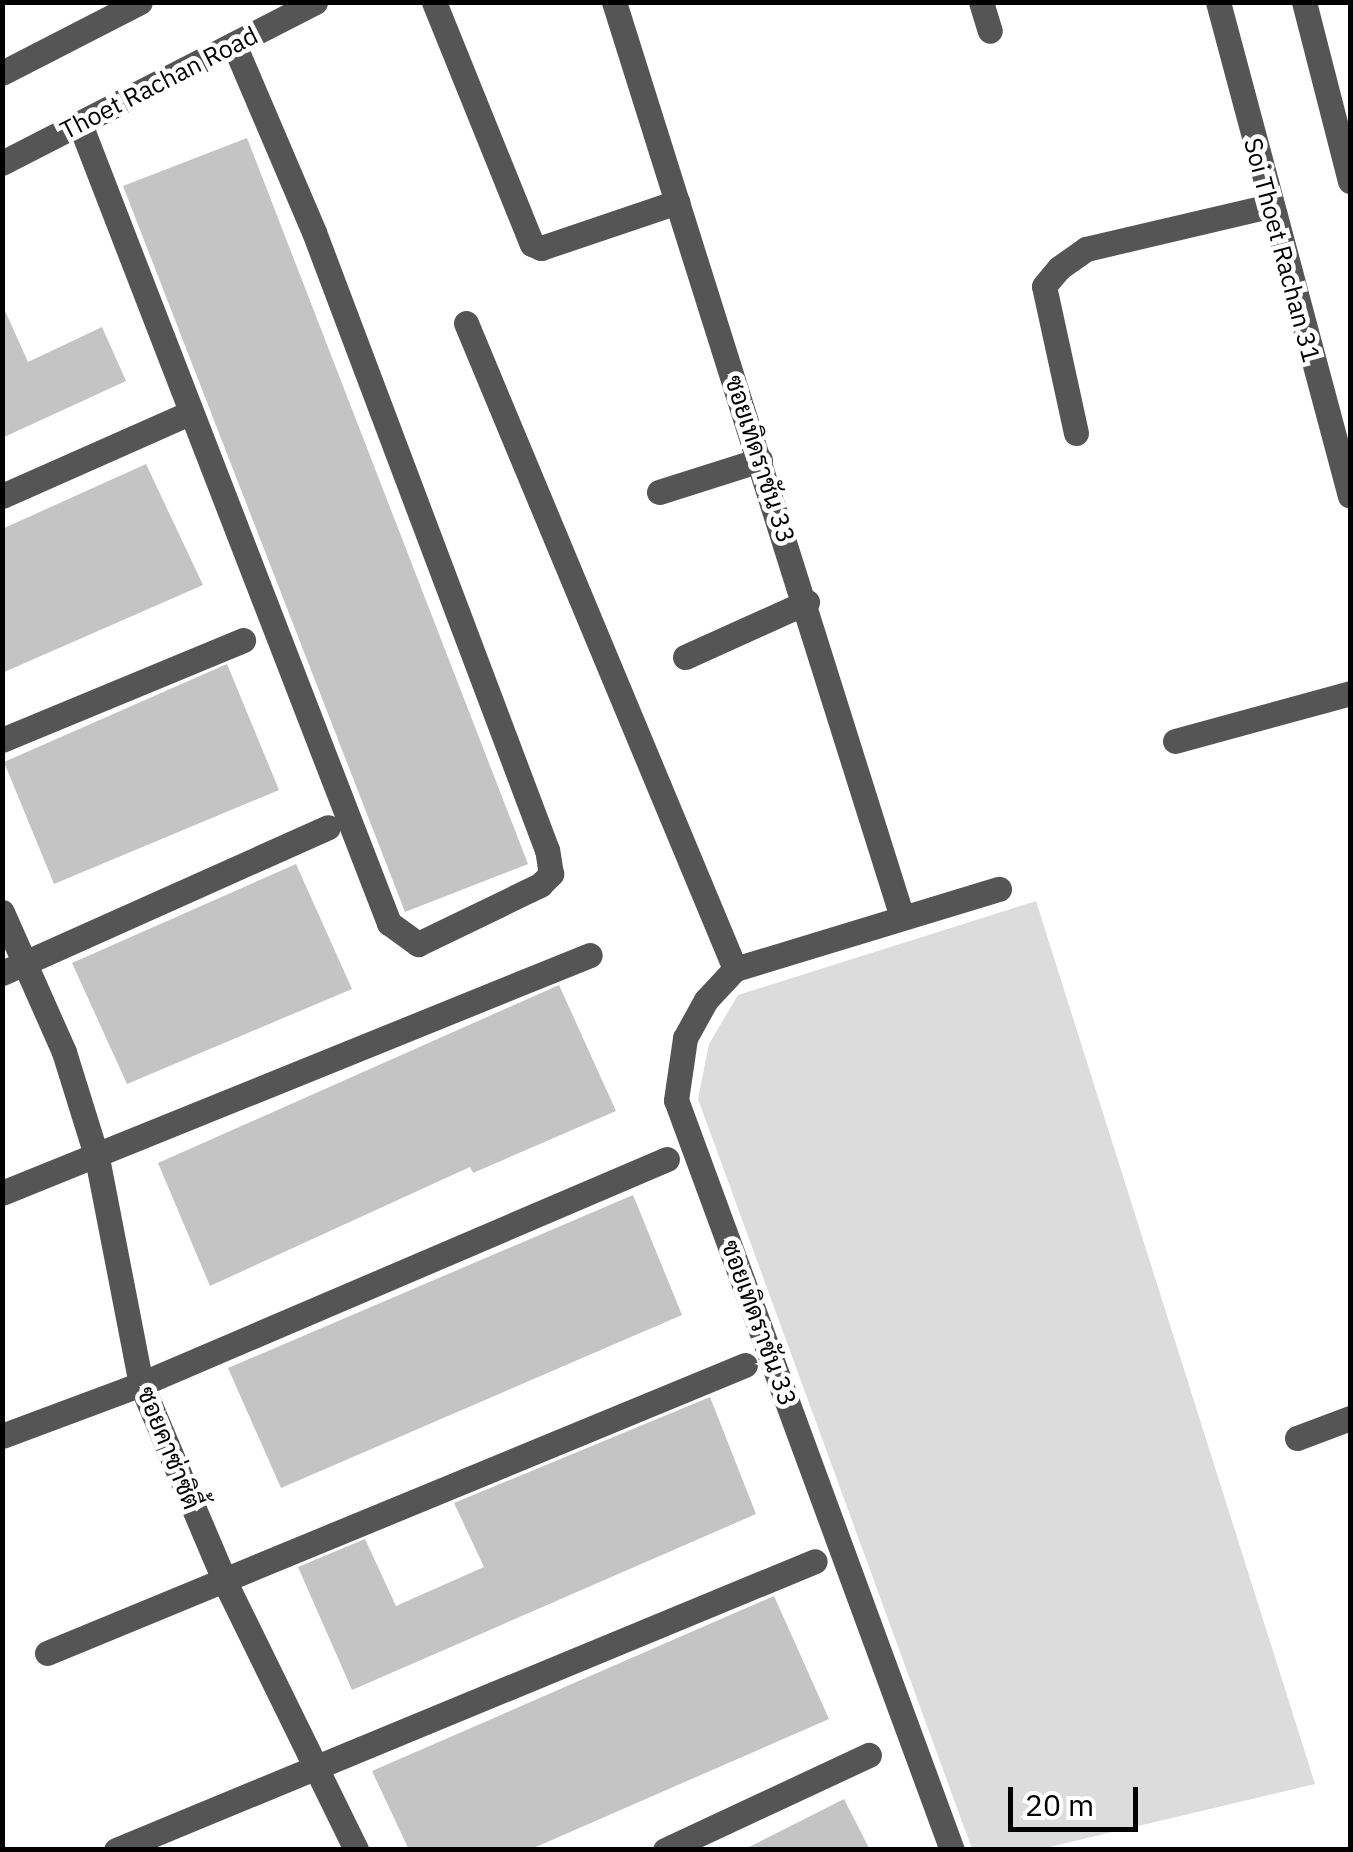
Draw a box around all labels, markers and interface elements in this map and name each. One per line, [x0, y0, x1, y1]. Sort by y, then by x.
street label: Thoet Rachan Road [55, 20, 263, 146]
street label: Soi Thoet Rachan 31 [1238, 135, 1326, 365]
street label: ซอยเทิดราชัน 33 [719, 371, 801, 547]
street label: ซอยเทิดราชัน 33 [715, 1236, 803, 1410]
street label: ซอยคาซ่าซิตี้ [131, 1382, 207, 1514]
scale bar [1013, 1767, 1143, 1829]
text: 20 m [1025, 1785, 1094, 1824]

